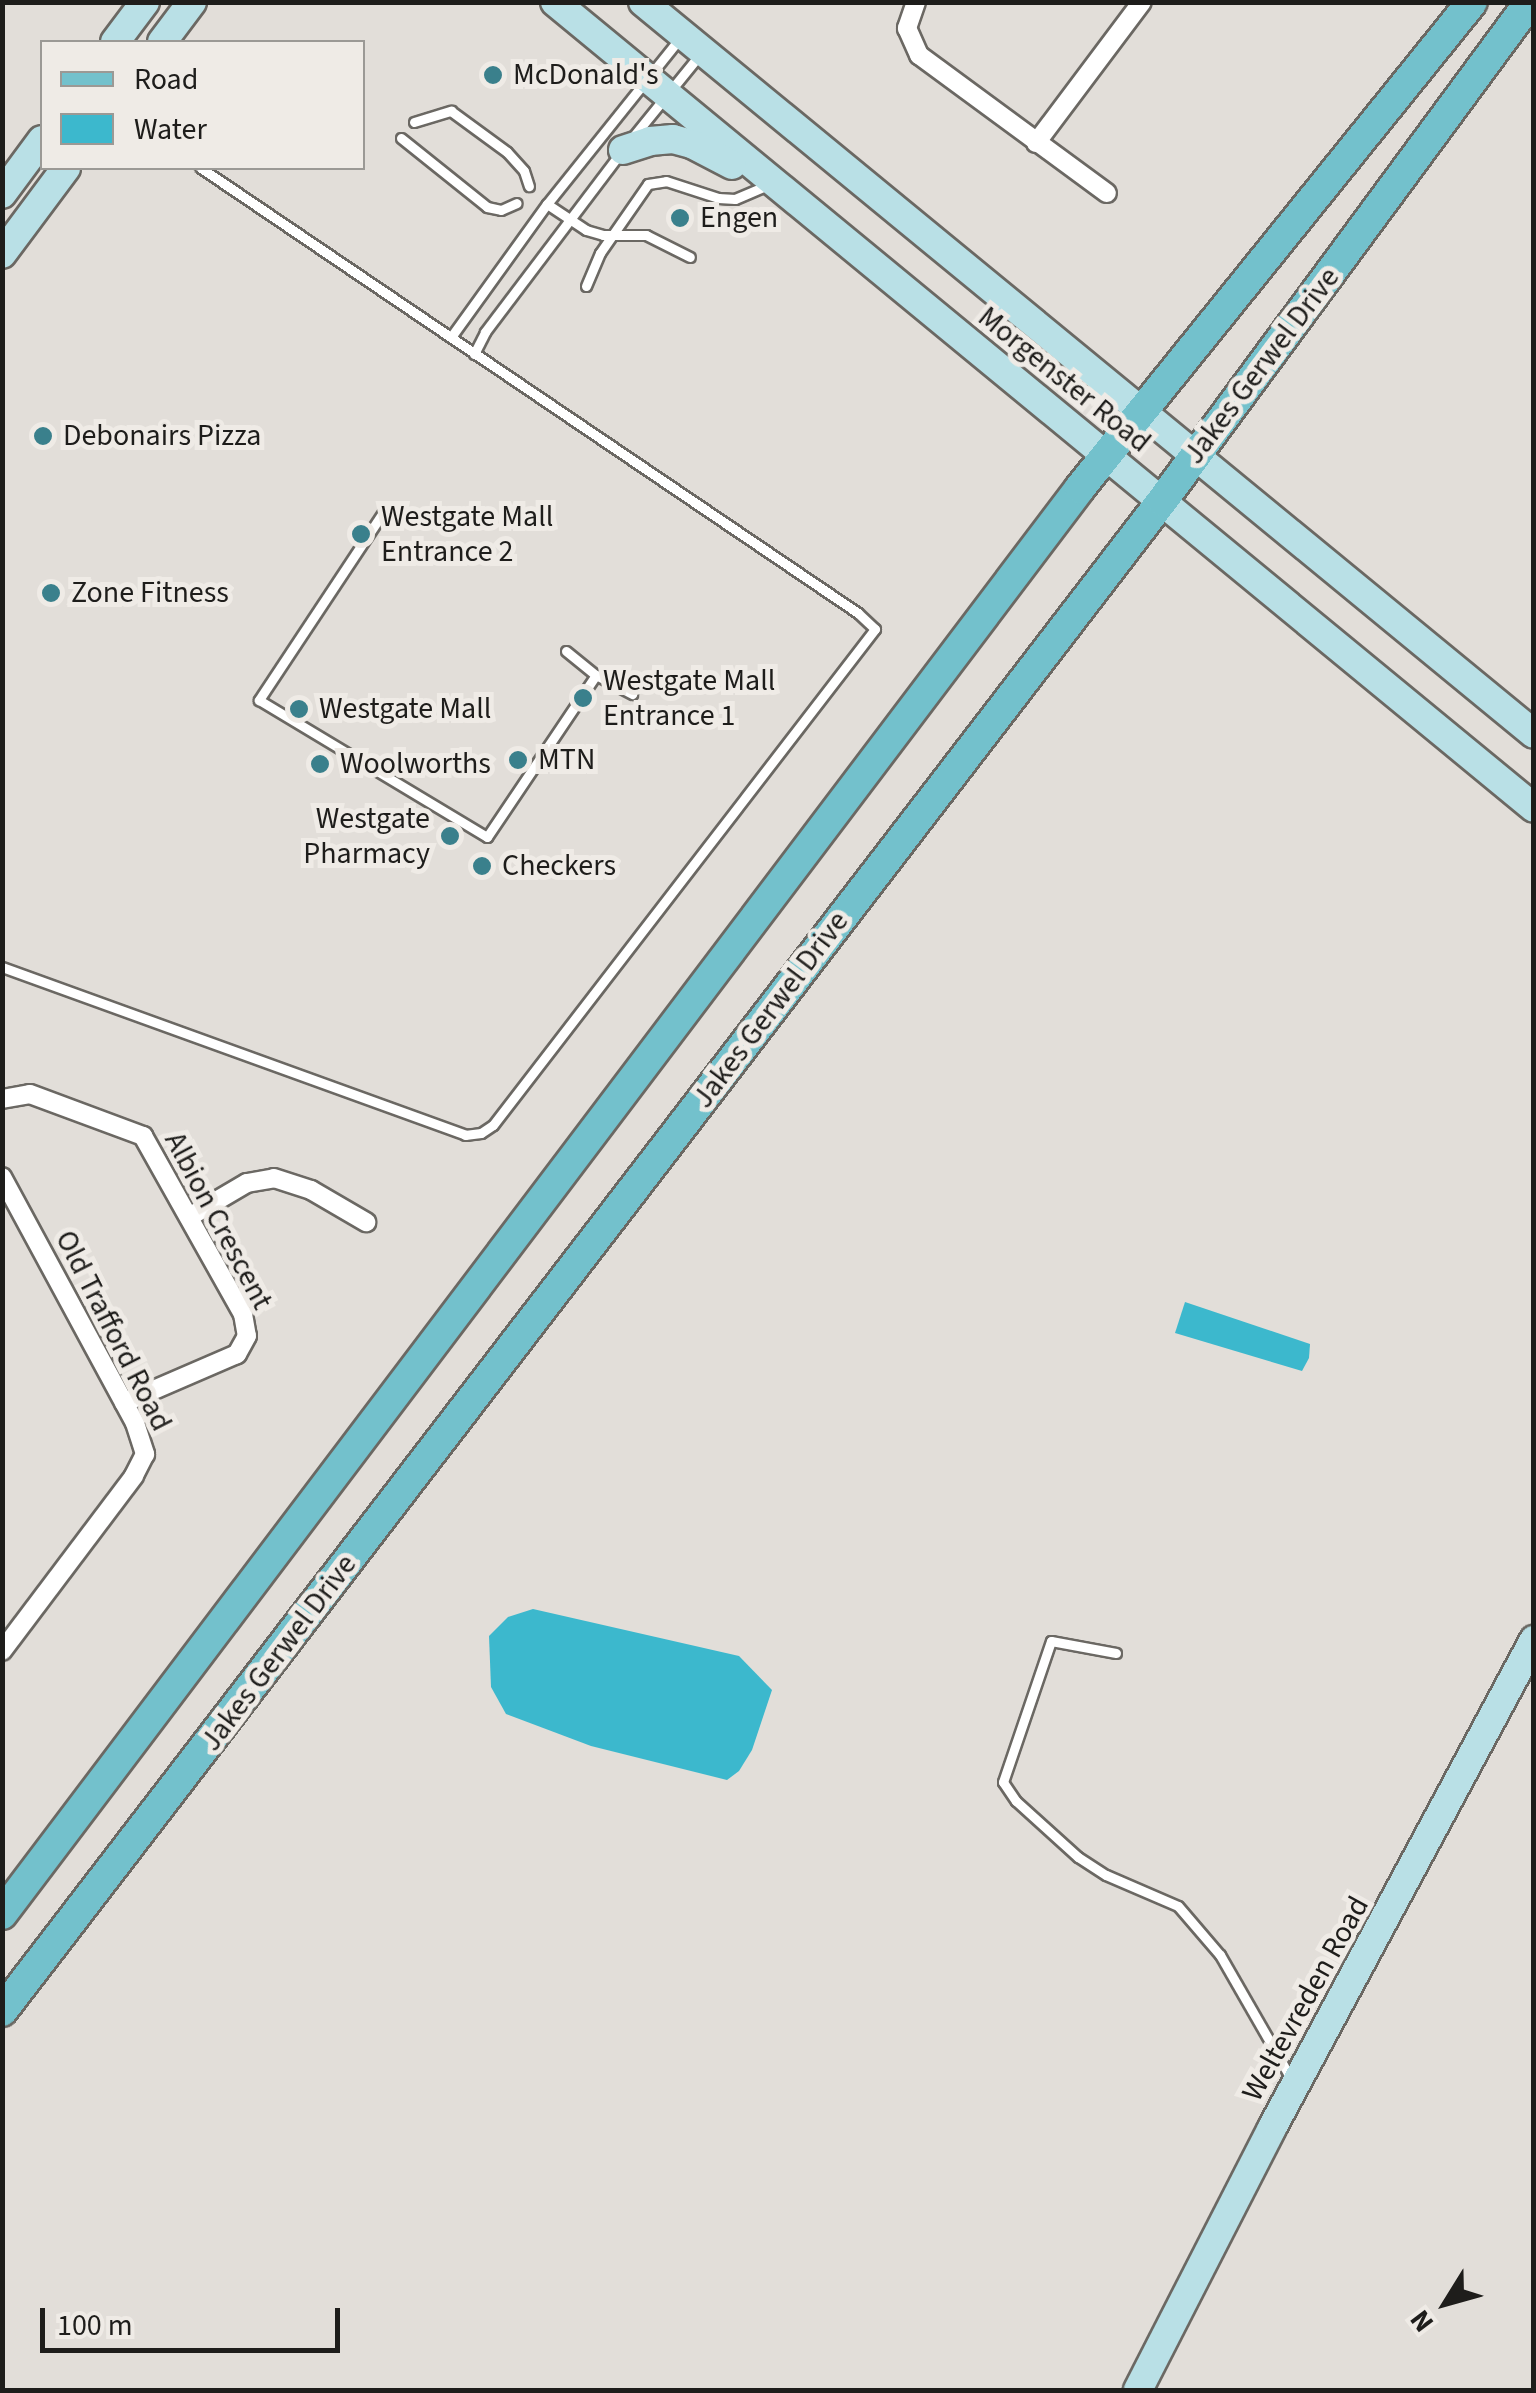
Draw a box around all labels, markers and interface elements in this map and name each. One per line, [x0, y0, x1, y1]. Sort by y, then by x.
legend [40, 40, 365, 170]
place label: McDonald's [513, 57, 658, 93]
text: Road [134, 58, 198, 101]
marker: McDonald's [482, 64, 504, 86]
text: Water [134, 108, 207, 151]
place label: Engen [700, 200, 778, 236]
marker: Engen [669, 207, 691, 229]
street label: Jakes Gerwel Drive [1176, 261, 1348, 471]
street label: Morgenster Road [970, 299, 1158, 461]
place label: Debonairs Pizza [63, 418, 261, 454]
marker: Debonairs Pizza [32, 425, 54, 447]
place label: Westgate Mall Entrance 2 [381, 499, 553, 570]
marker: Westgate Mall Entrance 2 [350, 523, 372, 545]
place label: Zone Fitness [71, 575, 229, 611]
marker: Zone Fitness [40, 582, 62, 604]
place label: Westgate Mall Entrance 1 [603, 663, 775, 734]
marker: Westgate Mall Entrance 1 [572, 687, 594, 709]
place label: Westgate Mall [319, 691, 491, 727]
marker: Westgate Mall [288, 698, 310, 720]
place label: MTN [538, 742, 595, 778]
place label: Woolworths [340, 746, 491, 782]
marker: MTN [507, 749, 529, 771]
marker: Woolworths [309, 753, 331, 775]
place label: Westgate Pharmacy [303, 801, 430, 872]
marker: Westgate Pharmacy [439, 825, 461, 847]
place label: Checkers [502, 848, 616, 884]
marker: Checkers [471, 855, 493, 877]
street label: Jakes Gerwel Drive [685, 905, 857, 1115]
street label: Albion Crescent [156, 1126, 280, 1316]
street label: Old Trafford Road [47, 1225, 179, 1437]
street label: Jakes Gerwel Drive [193, 1548, 365, 1758]
street label: Weltevreden Road [1235, 1890, 1377, 2108]
north arrow [1396, 2253, 1496, 2353]
scale bar [45, 2288, 345, 2350]
text: N [1400, 2302, 1444, 2341]
text: 100 m [57, 2304, 133, 2347]

